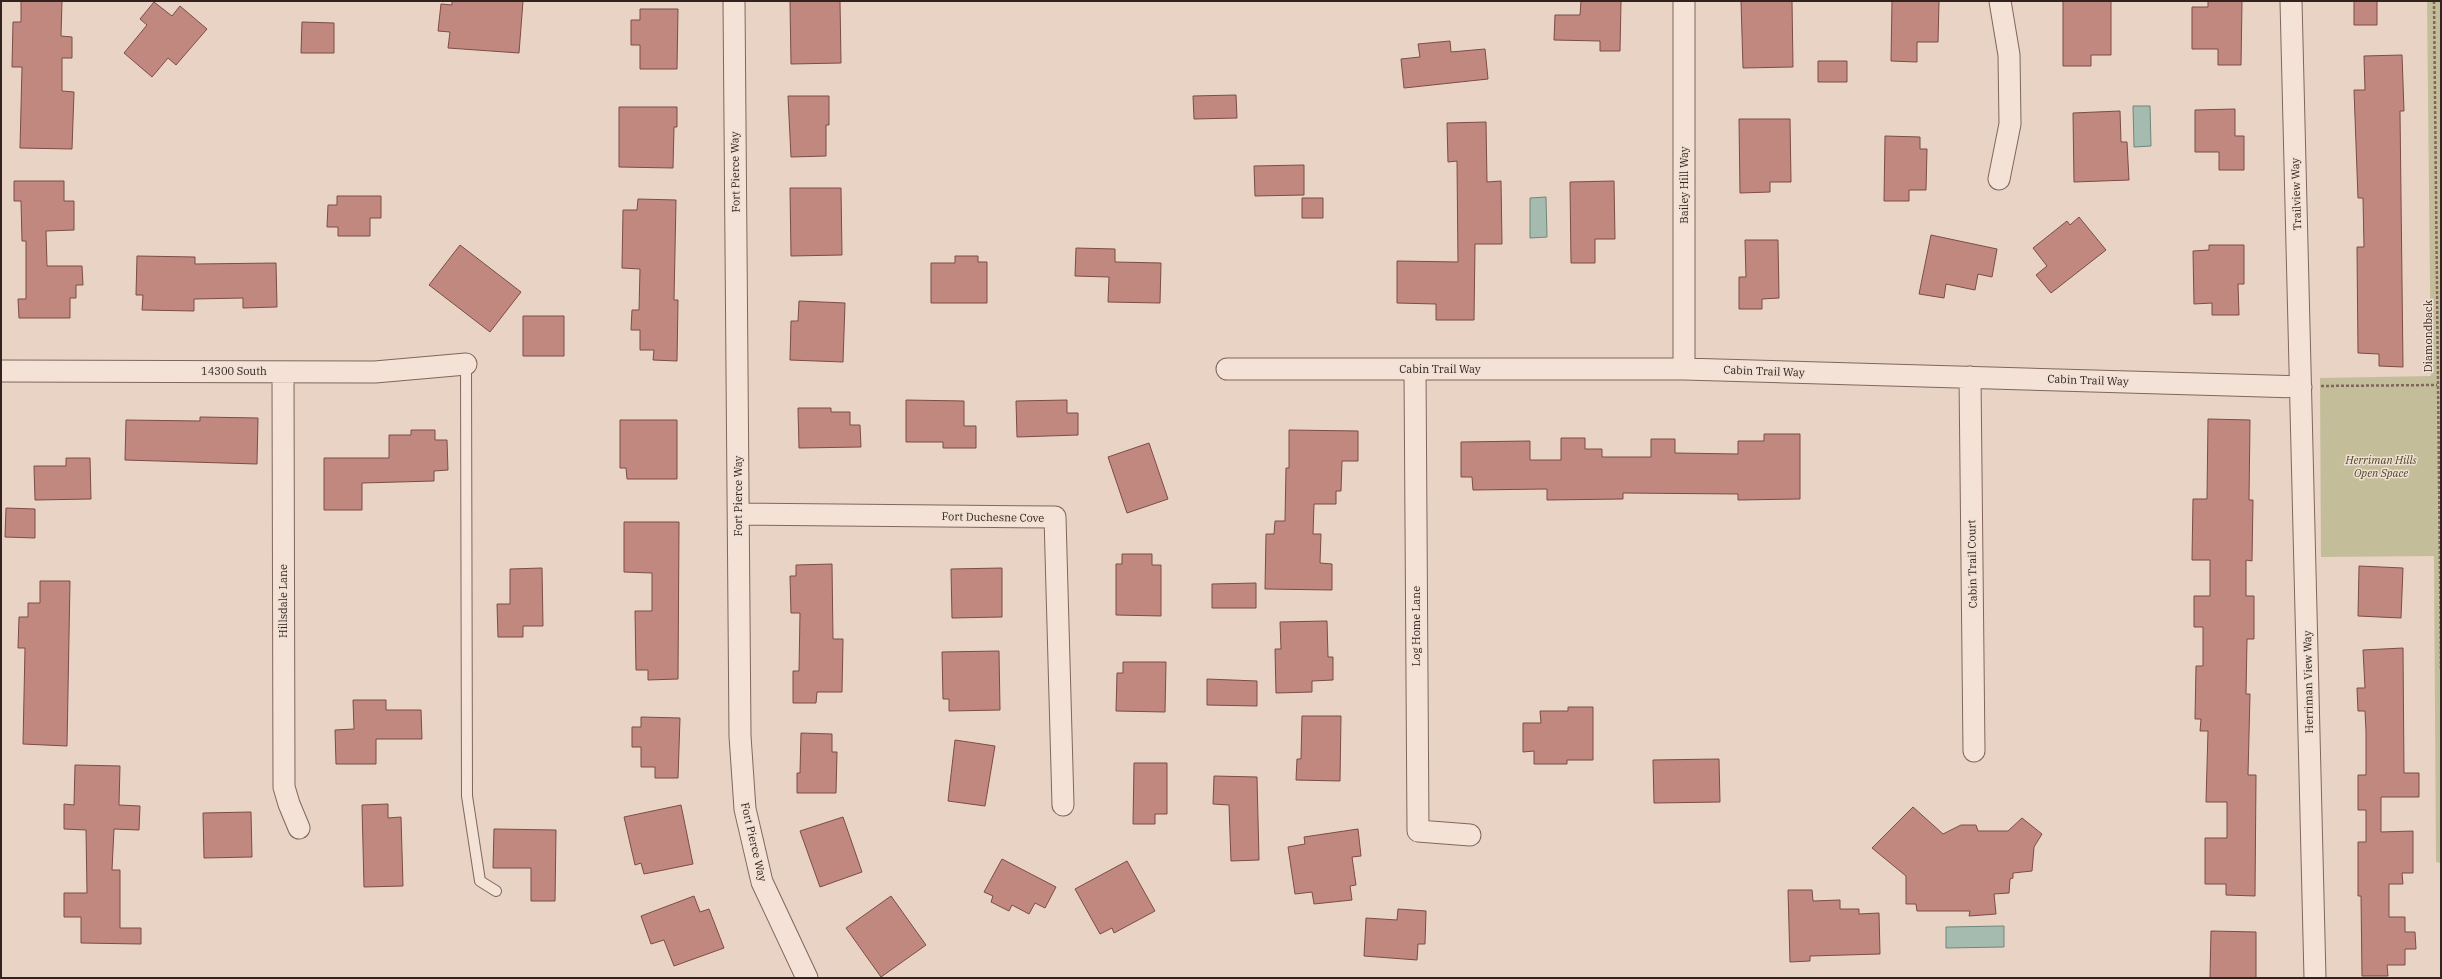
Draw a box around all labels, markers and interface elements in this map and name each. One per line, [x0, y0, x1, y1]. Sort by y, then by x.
street label: Fort Pierce Way [727, 131, 743, 213]
street label: Bailey Hill Way [1677, 146, 1691, 224]
street label: Trailview Way [2288, 157, 2304, 231]
street label: Diamondback [2421, 299, 2435, 372]
street label: Cabin Trail Way [1399, 362, 1481, 376]
street label: Cabin Trail Way [1723, 363, 1805, 379]
street label: 14300 South [201, 364, 267, 378]
street label: Cabin Trail Way [2047, 372, 2129, 388]
park label: Herriman Hills Open Space [2344, 453, 2417, 480]
street label: Fort Pierce Way [731, 455, 745, 536]
street label: Fort Duchesne Cove [942, 509, 1045, 525]
street label: Cabin Trail Court [1964, 519, 1980, 608]
street label: Hillsdale Lane [276, 564, 290, 638]
street label: Log Home Lane [1409, 586, 1423, 666]
street label: Herriman View Way [2300, 630, 2316, 734]
street label: Fort Pierce Way [738, 801, 770, 883]

